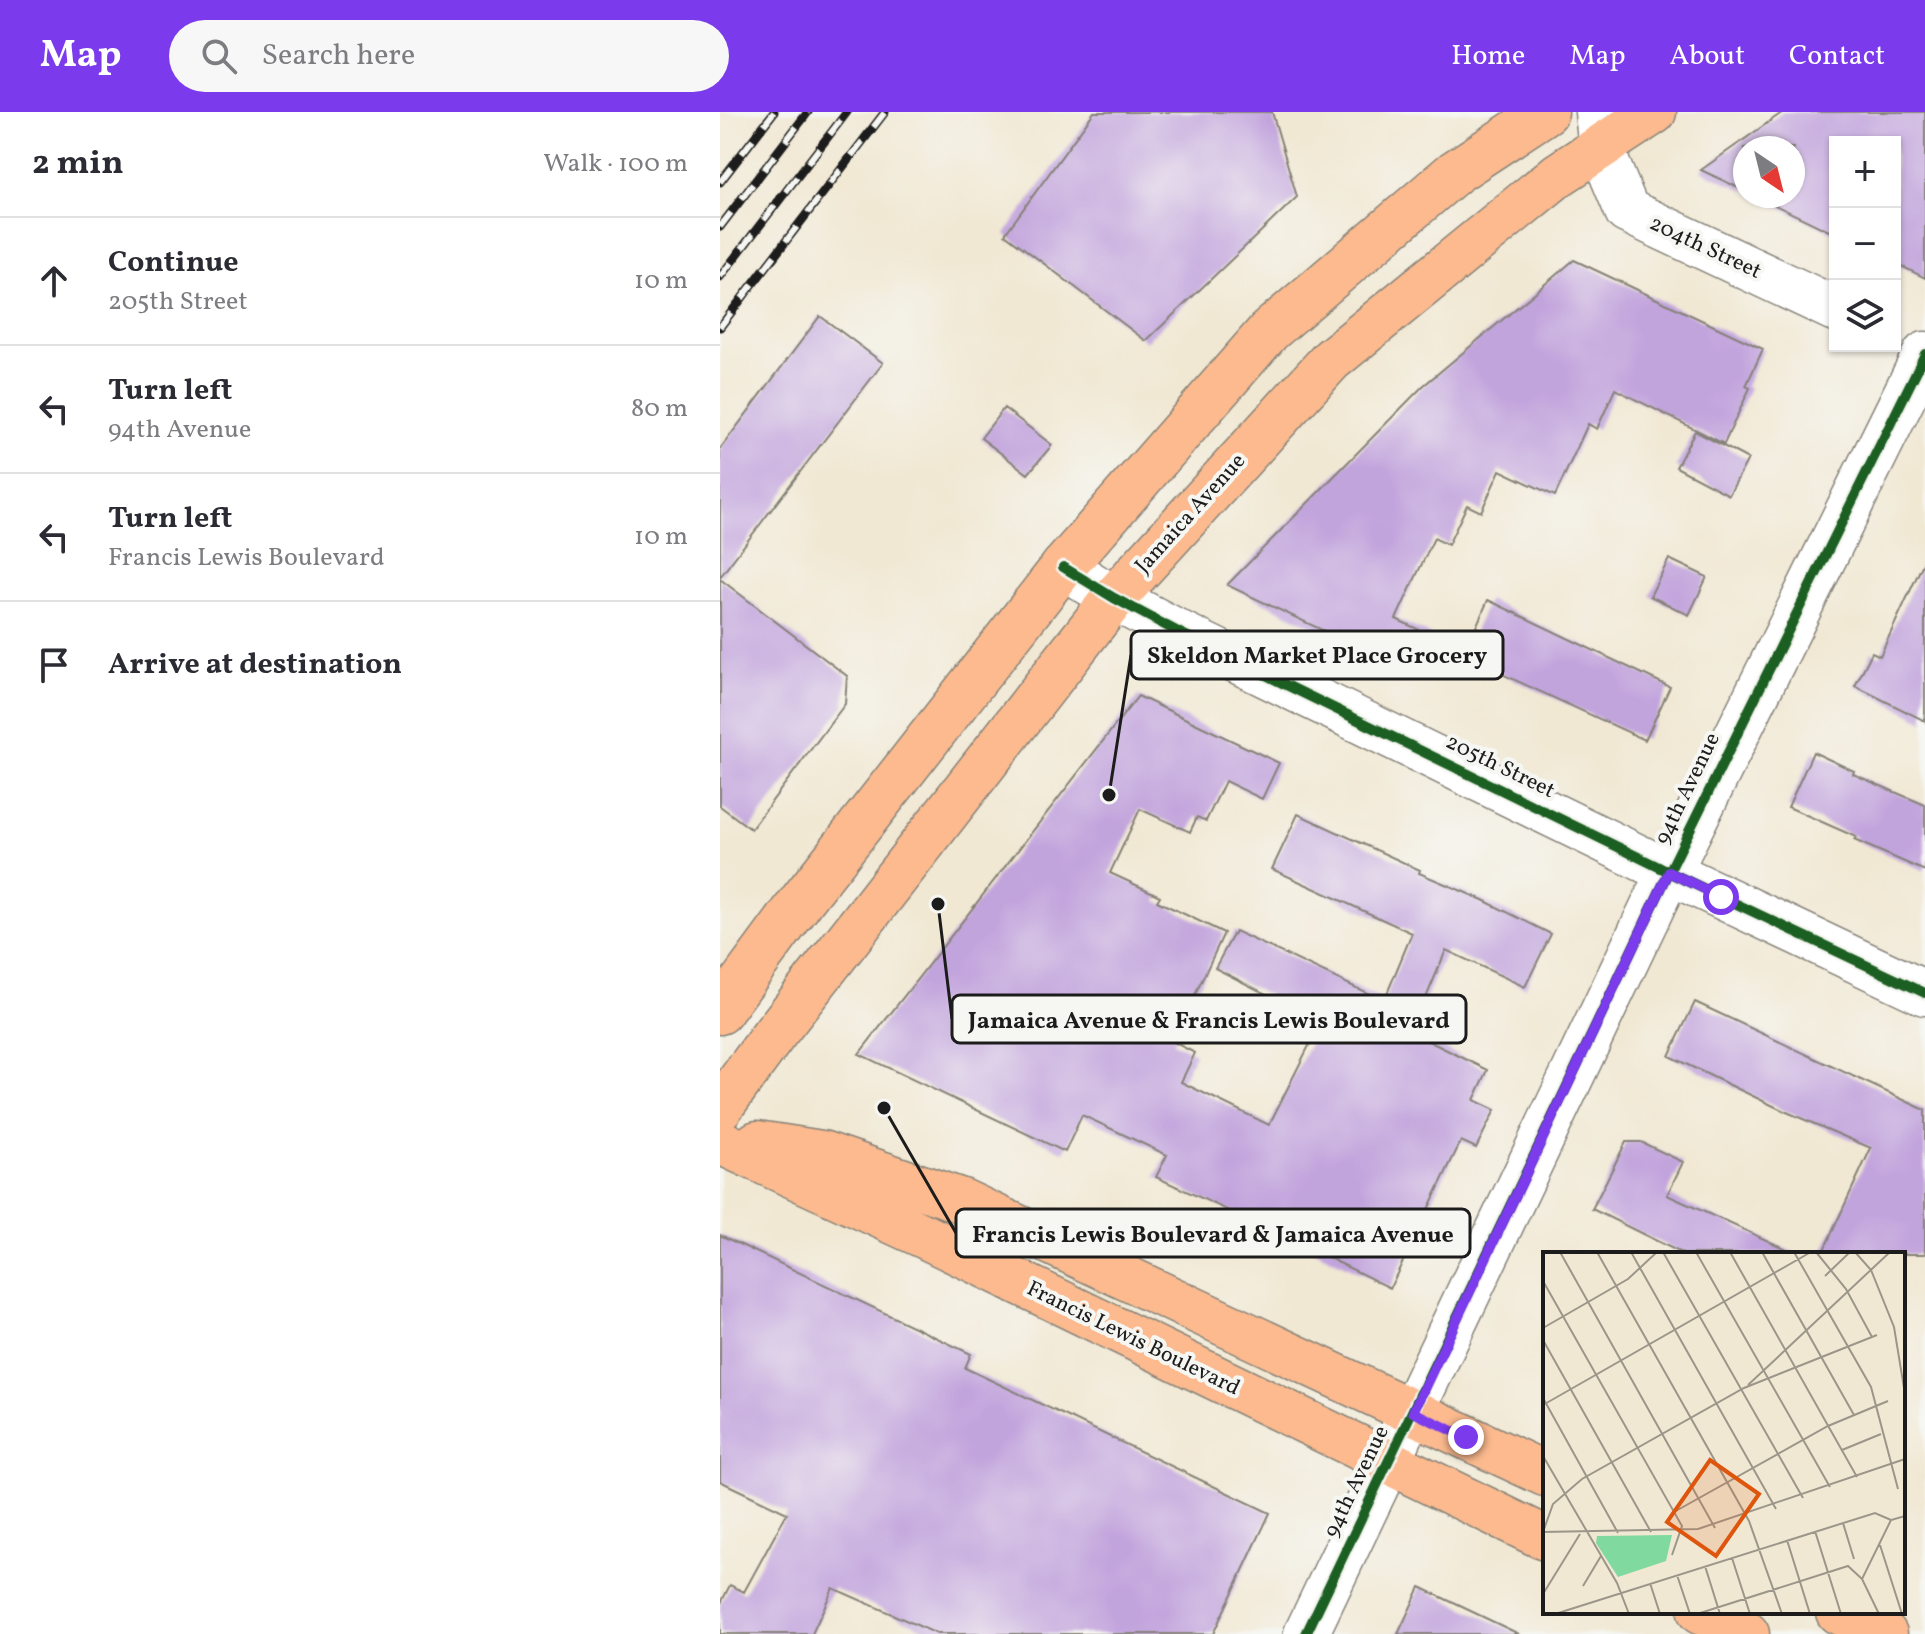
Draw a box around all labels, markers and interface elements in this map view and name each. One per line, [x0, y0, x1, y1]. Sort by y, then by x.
search box [169, 20, 729, 92]
text: Map [40, 30, 121, 83]
icon: search [197, 34, 241, 78]
text: Search here [261, 35, 415, 77]
text: Home [1451, 37, 1525, 76]
text: Map [1569, 37, 1625, 76]
text: About [1669, 37, 1745, 76]
text: Contact [1789, 37, 1885, 76]
north arrow [1733, 136, 1805, 208]
map controls [1829, 136, 1901, 352]
button: + [1829, 136, 1901, 208]
text: 2 min [32, 141, 124, 188]
text: Walk · 100 m [543, 146, 688, 182]
button: − [1829, 208, 1901, 280]
street label: 204th Street [1644, 209, 1766, 288]
text: Continue [108, 242, 239, 284]
icon: ahead [32, 259, 76, 303]
text: 10 m [634, 263, 688, 299]
button: layers [1829, 280, 1901, 352]
text: 205th Street [108, 284, 248, 320]
text: Turn left [108, 370, 232, 412]
icon: left [32, 387, 76, 431]
text: 80 m [631, 391, 688, 427]
text: 94th Avenue [108, 412, 251, 448]
street label: Jamaica Avenue [1128, 447, 1254, 581]
text: Turn left [108, 498, 232, 540]
icon: left [32, 515, 76, 559]
text: 10 m [634, 519, 688, 555]
text: Francis Lewis Boulevard [108, 540, 385, 576]
callout: Skeldon Market Place Grocery [1131, 631, 1503, 679]
text: Skeldon Market Place Grocery [1147, 640, 1488, 674]
icon: arrive [32, 643, 76, 687]
text: Arrive at destination [108, 644, 402, 686]
street label: 205th Street [1440, 727, 1560, 807]
street label: 94th Avenue [1648, 728, 1728, 850]
route start [1703, 879, 1739, 915]
callout: Jamaica Avenue & Francis Lewis Boulevard [952, 995, 1466, 1043]
text: Jamaica Avenue & Francis Lewis Boulevard [967, 1005, 1450, 1039]
callout: Francis Lewis Boulevard & Jamaica Avenue [956, 1209, 1470, 1257]
text: Francis Lewis Boulevard & Jamaica Avenue [972, 1219, 1454, 1253]
inset map [1543, 1252, 1905, 1614]
street label: Francis Lewis Boulevard [1021, 1274, 1245, 1404]
route end [1448, 1419, 1484, 1455]
street label: 94th Avenue [1317, 1421, 1397, 1543]

